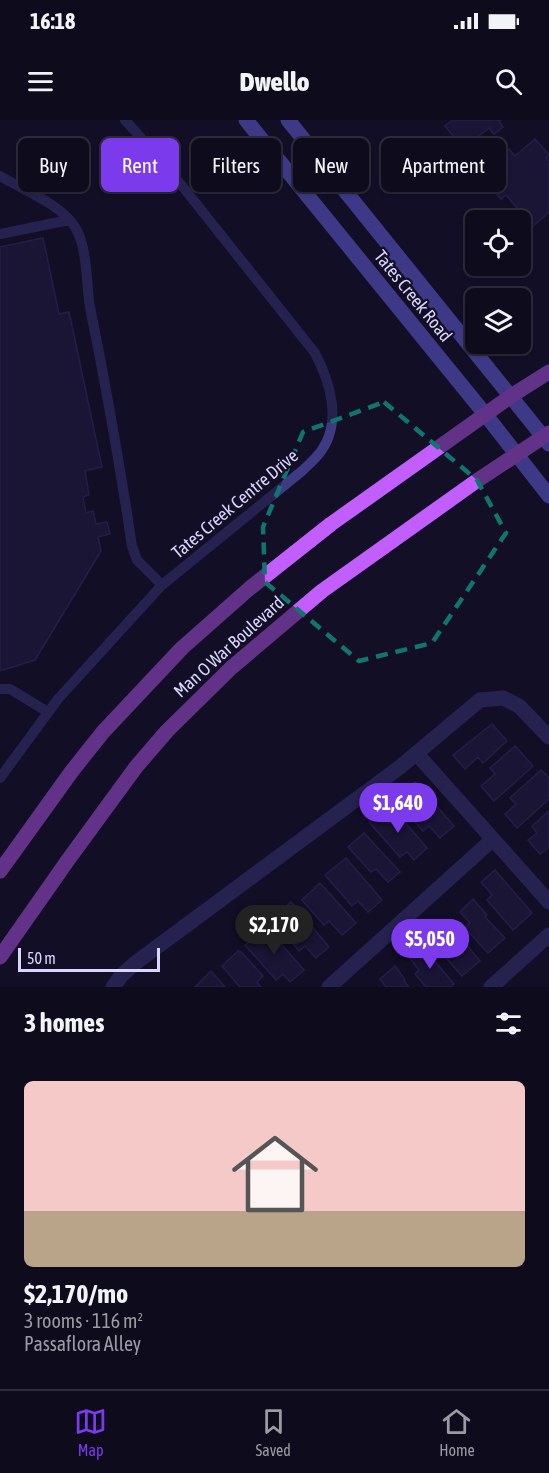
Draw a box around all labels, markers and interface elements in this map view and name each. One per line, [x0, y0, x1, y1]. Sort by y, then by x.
text: 16:18 [30, 8, 75, 34]
icon: menu [24, 65, 57, 98]
icon: search [492, 65, 525, 98]
text: Dwello [240, 66, 309, 97]
chip: Buy [18, 138, 89, 192]
chip: Rent [101, 138, 179, 192]
chip: Filters [191, 138, 281, 192]
chip: New [293, 138, 369, 192]
chip: Apartment [381, 138, 506, 192]
map controls [465, 210, 531, 354]
button: locate [465, 210, 531, 276]
street label: Tates Creek Road [370, 246, 457, 346]
button: layers [465, 288, 531, 354]
street label: Tates Creek Centre Drive [167, 445, 302, 562]
street label: Man O War Boulevard [169, 592, 288, 702]
pin: $1,640 [349, 783, 447, 834]
text: $1,640 [373, 791, 423, 814]
pin: $2,170 [225, 905, 323, 956]
text: $2,170 [249, 913, 299, 936]
pin: $5,050 [381, 919, 479, 970]
text: $5,050 [405, 927, 455, 950]
scale bar [18, 945, 160, 972]
text: 50 m [27, 949, 56, 967]
icon: filters [492, 1007, 525, 1040]
text: 3 homes [24, 1008, 104, 1038]
icon: home [221, 1120, 329, 1228]
text: $2,170/mo [24, 1279, 128, 1309]
text: 3 rooms · 116 m² [24, 1309, 143, 1332]
text: Passaflora Alley [24, 1332, 141, 1355]
tab: Map [74, 1405, 107, 1459]
tab: Saved [255, 1405, 291, 1459]
tab: Home [439, 1405, 475, 1459]

